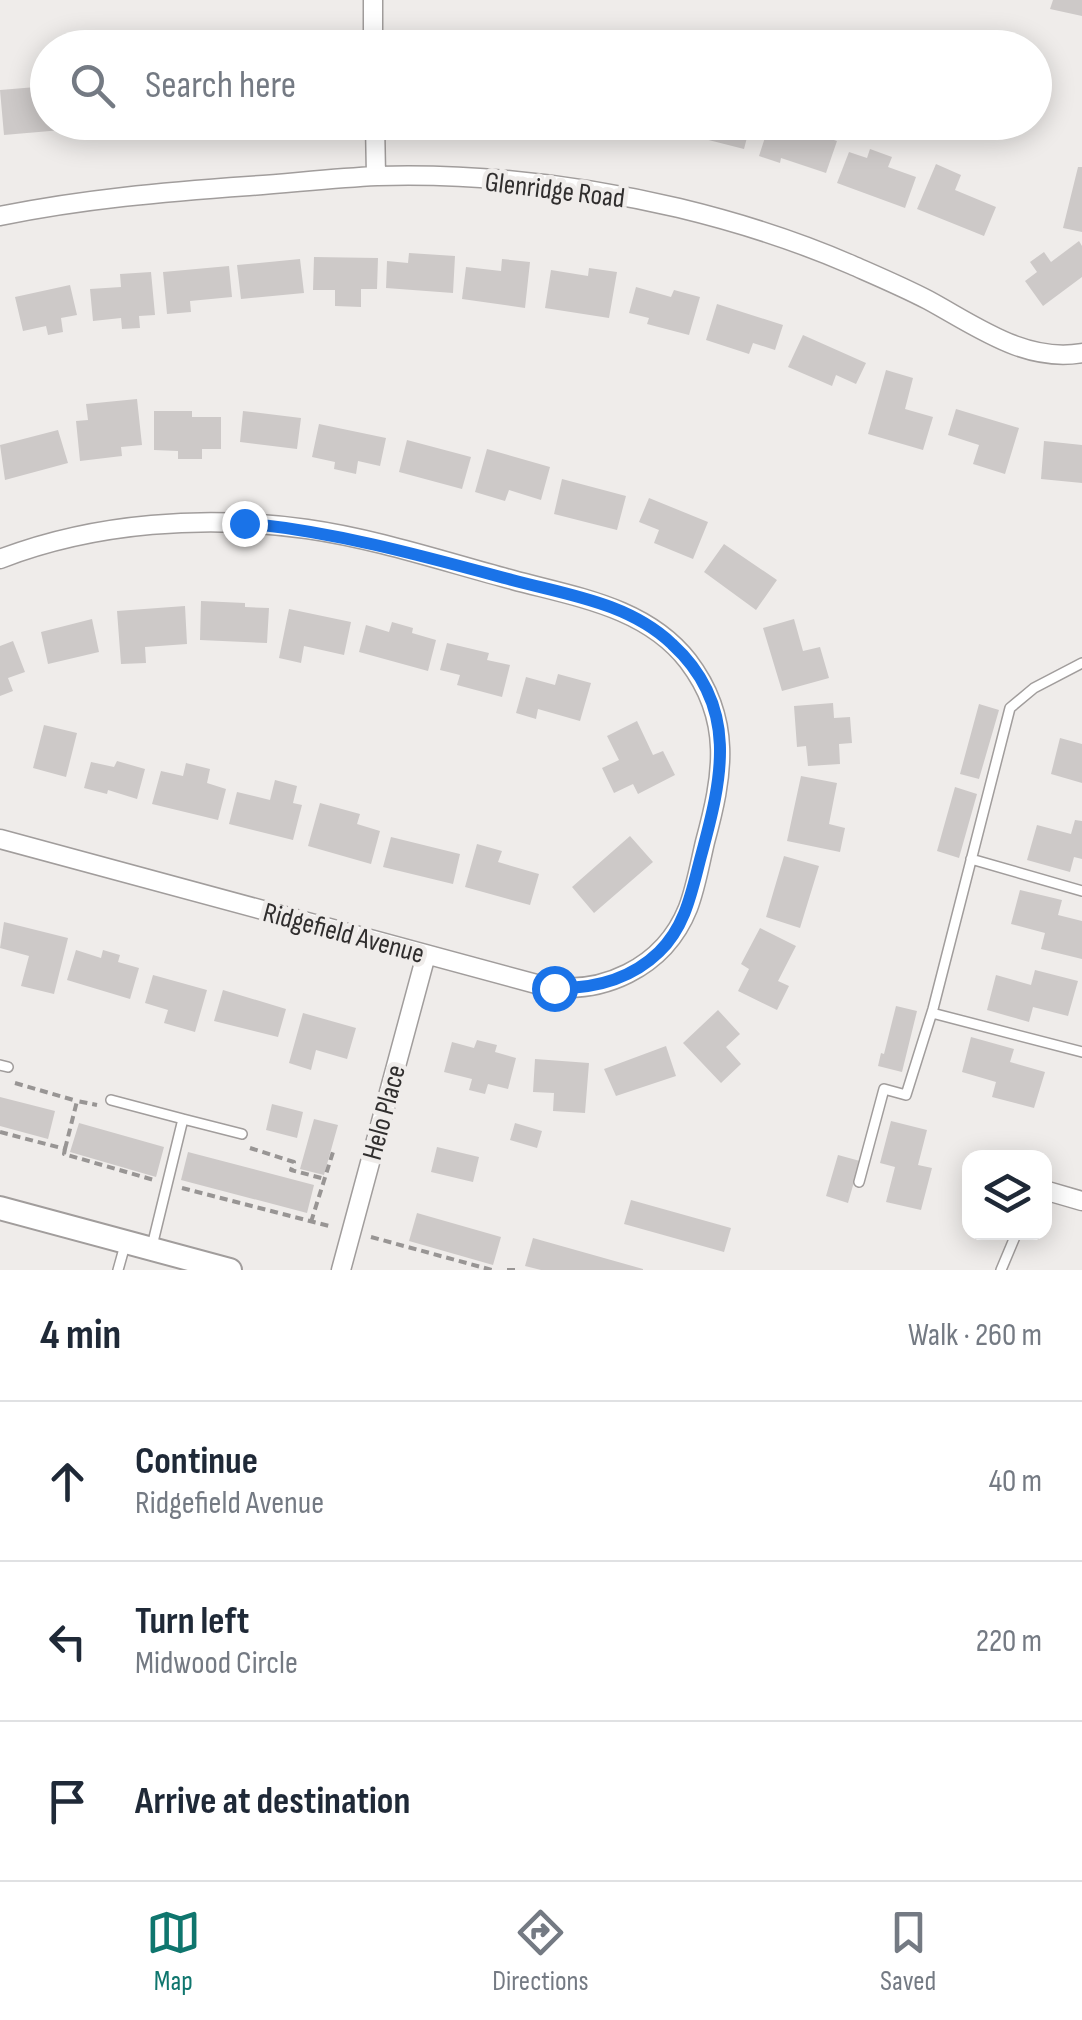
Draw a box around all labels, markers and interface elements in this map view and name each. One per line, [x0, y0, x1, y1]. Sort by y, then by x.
search box [30, 30, 1052, 140]
icon: search [65, 58, 120, 113]
text: Search here [145, 63, 296, 108]
street label: Glenridge Road [483, 166, 627, 215]
route end [222, 501, 268, 547]
street label: Ridgefield Avenue [259, 896, 428, 971]
route start [532, 966, 578, 1012]
street label: Helo Place [356, 1061, 413, 1163]
map controls [962, 1150, 1052, 1240]
button: layers [962, 1150, 1052, 1240]
text: 4 min [40, 1310, 121, 1361]
text: Walk · 260 m [908, 1316, 1042, 1355]
text: Continue [135, 1439, 258, 1484]
icon: ahead [40, 1454, 95, 1509]
text: 40 m [989, 1462, 1042, 1501]
text: Ridgefield Avenue [135, 1484, 324, 1523]
text: Turn left [135, 1599, 249, 1644]
icon: left [40, 1614, 95, 1669]
text: 220 m [976, 1622, 1042, 1661]
text: Midwood Circle [135, 1644, 298, 1683]
icon: arrive [40, 1774, 95, 1829]
text: Arrive at destination [135, 1779, 410, 1824]
tab: Map [146, 1905, 201, 1998]
tab: Directions [492, 1905, 589, 1998]
tab: Saved [880, 1905, 936, 1998]

